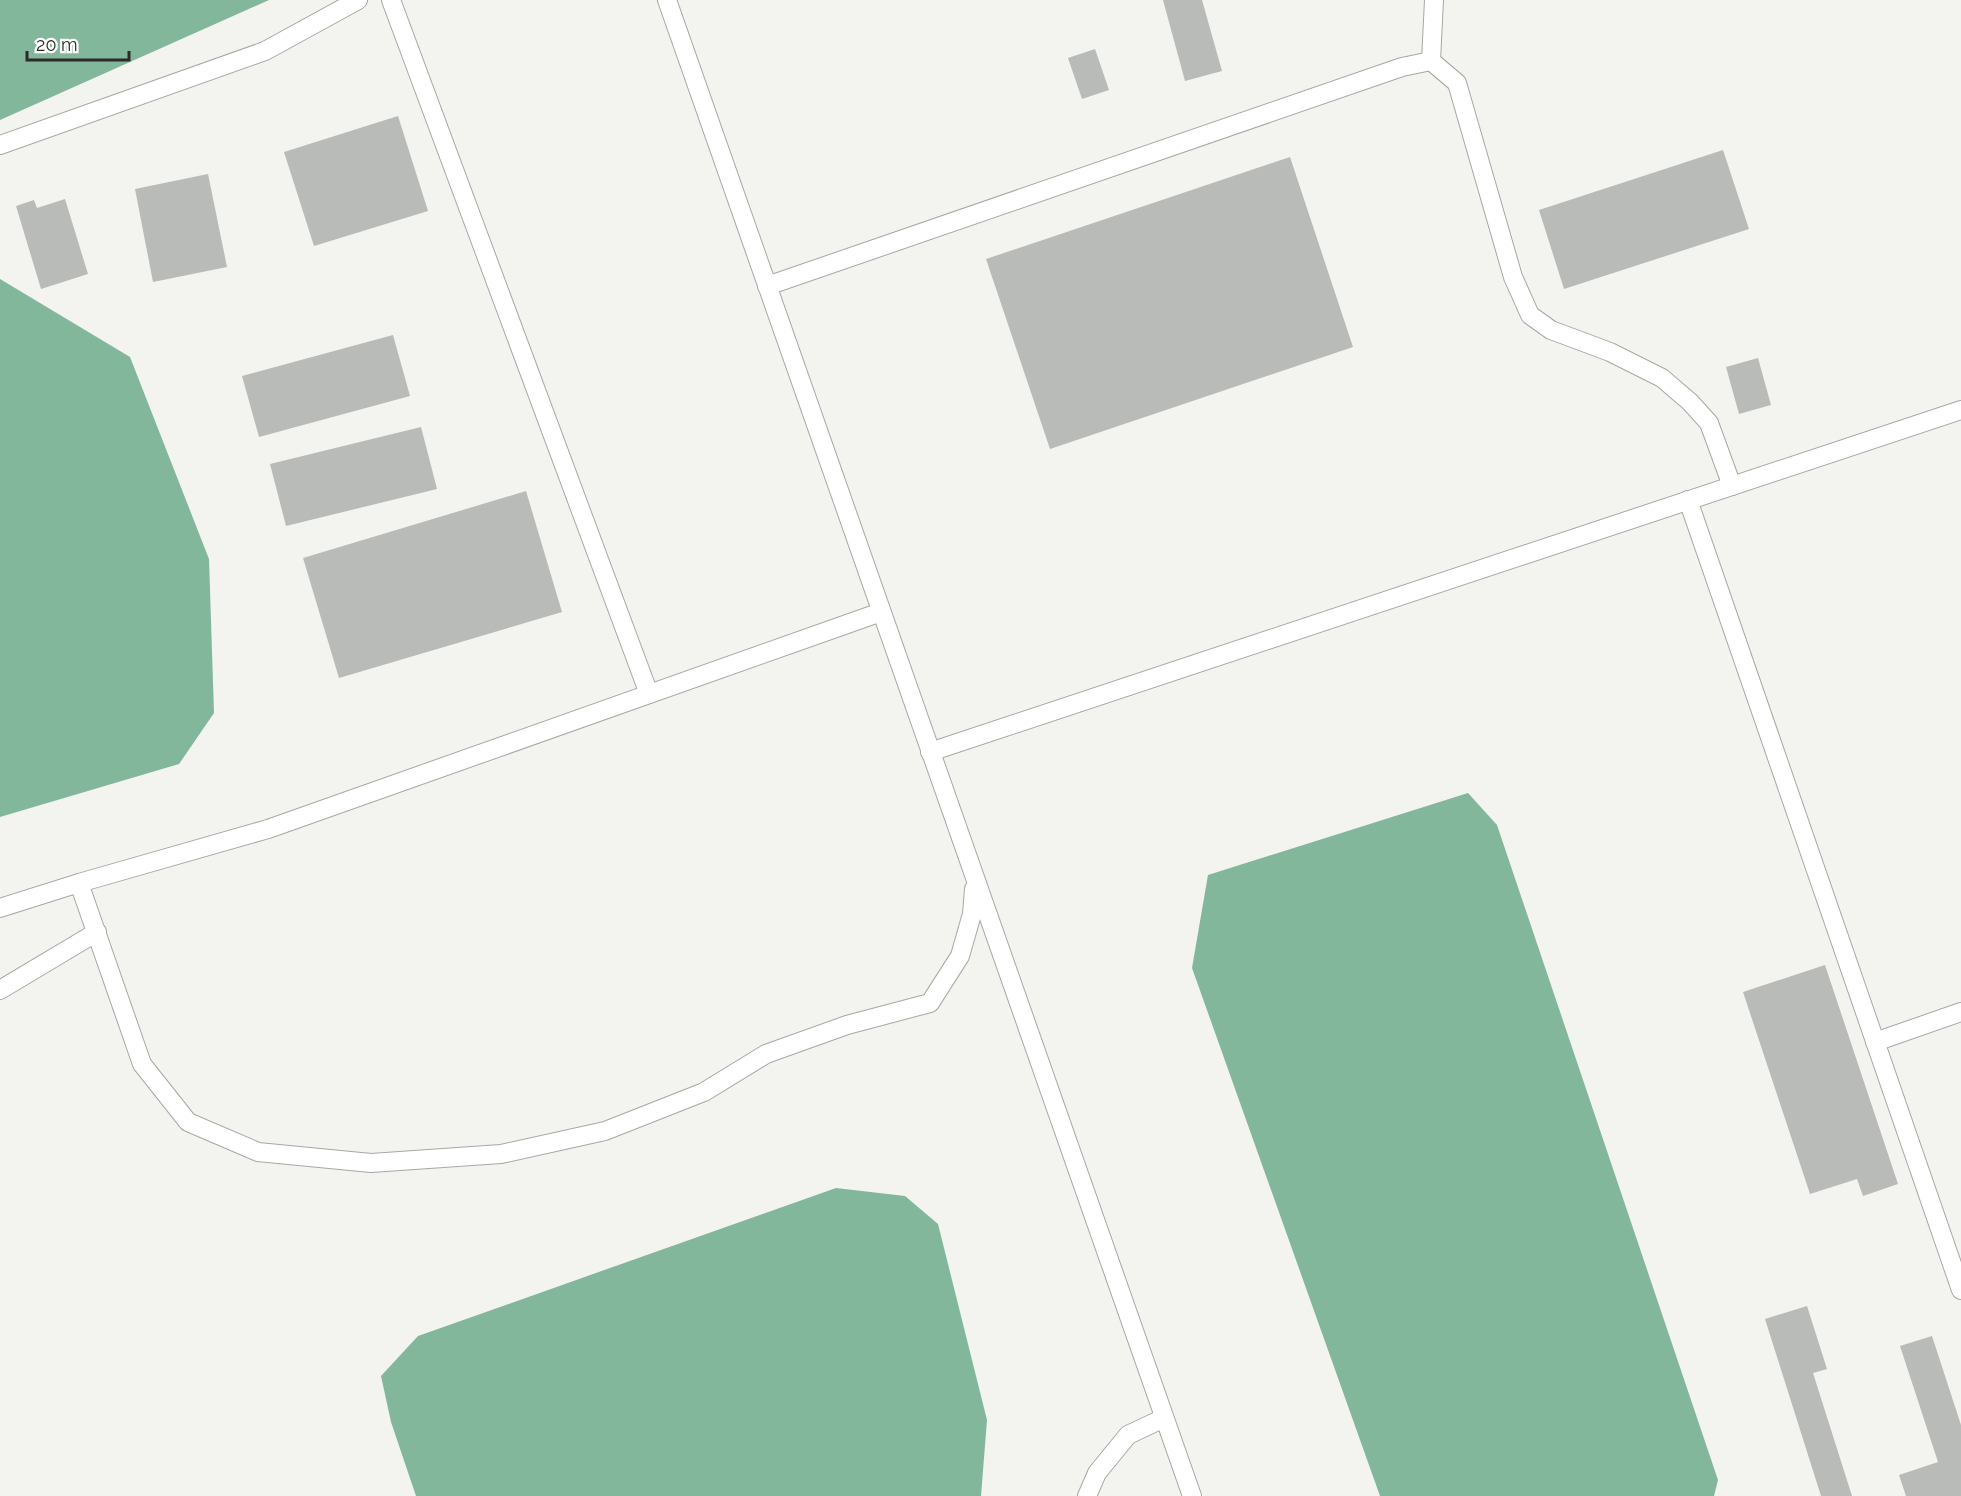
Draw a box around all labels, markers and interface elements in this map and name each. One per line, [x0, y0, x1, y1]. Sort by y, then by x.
scale bar [27, 24, 129, 62]
text: 20 m [36, 34, 78, 55]

